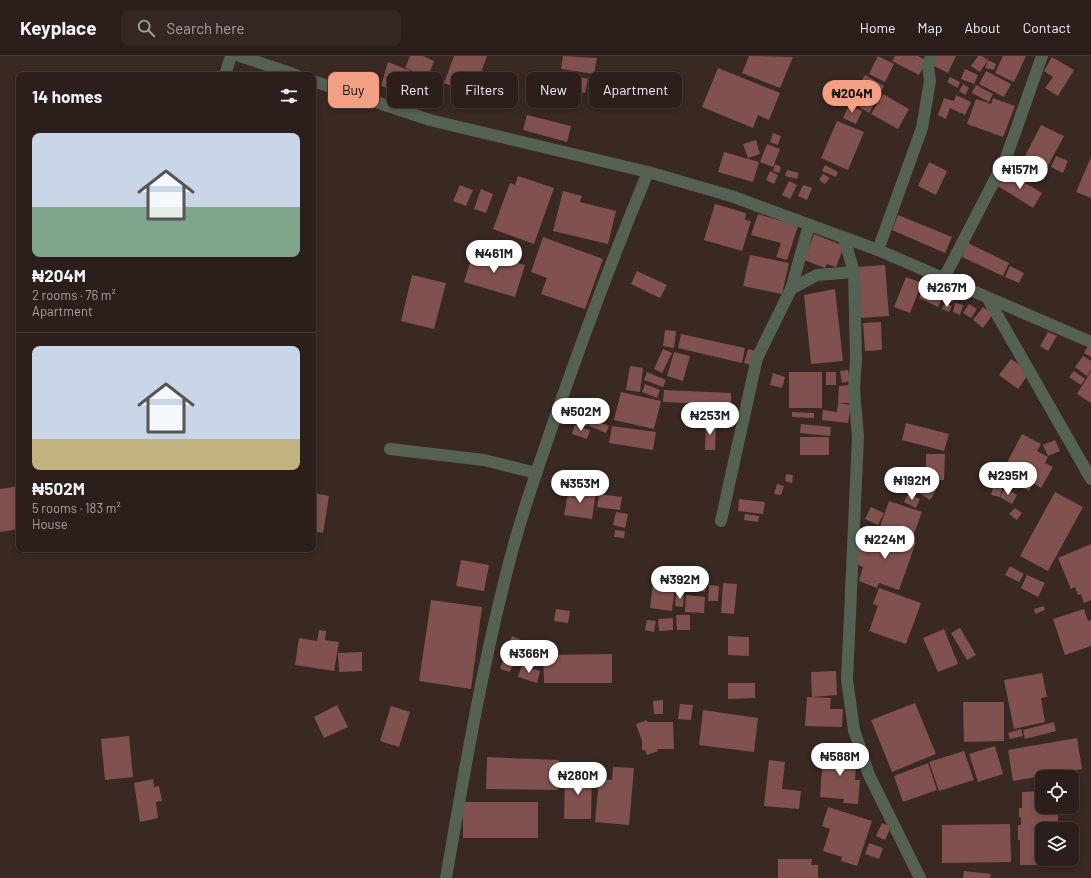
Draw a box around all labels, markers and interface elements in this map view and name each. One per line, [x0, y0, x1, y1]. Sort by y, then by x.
search box [121, 10, 401, 46]
text: Keyplace [20, 16, 97, 39]
icon: search [135, 17, 157, 39]
text: Search here [167, 19, 245, 37]
text: Home [860, 19, 896, 36]
text: Map [918, 19, 942, 36]
text: About [964, 19, 1001, 36]
text: Contact [1023, 19, 1071, 36]
chip: Buy [328, 72, 379, 108]
chip: Rent [387, 72, 443, 108]
chip: Filters [451, 72, 518, 108]
chip: New [526, 72, 581, 108]
chip: Apartment [589, 72, 682, 108]
pin: ₦204M [824, 80, 880, 114]
icon: filters [278, 85, 300, 107]
text: ₦204M [831, 85, 873, 101]
text: 14 homes [32, 86, 102, 106]
pin: ₦157M [992, 156, 1048, 190]
icon: home [130, 159, 202, 231]
text: ₦157M [1002, 161, 1038, 177]
pin: ₦461M [466, 240, 522, 274]
text: ₦461M [475, 245, 513, 261]
text: ₦204M [32, 265, 86, 285]
pin: ₦267M [919, 274, 975, 308]
text: ₦267M [927, 279, 967, 295]
text: 2 rooms · 76 m² [32, 287, 116, 303]
text: Apartment [32, 303, 93, 319]
icon: home [130, 372, 202, 444]
pin: ₦502M [553, 398, 609, 432]
pin: ₦253M [682, 402, 738, 436]
text: ₦502M [561, 403, 601, 419]
text: ₦253M [690, 407, 730, 423]
pin: ₦295M [980, 462, 1036, 496]
pin: ₦192M [884, 467, 940, 501]
text: ₦295M [988, 467, 1028, 483]
pin: ₦353M [552, 470, 608, 504]
text: ₦192M [893, 472, 931, 488]
text: ₦353M [560, 475, 600, 491]
text: ₦502M [32, 478, 85, 498]
text: 5 rooms · 183 m² [32, 500, 121, 516]
text: House [32, 516, 68, 532]
pin: ₦224M [857, 526, 913, 560]
text: ₦224M [864, 531, 906, 547]
pin: ₦392M [652, 566, 708, 600]
text: ₦392M [660, 571, 700, 587]
pin: ₦366M [501, 640, 557, 674]
text: ₦366M [509, 645, 549, 661]
pin: ₦588M [812, 743, 868, 777]
text: ₦588M [820, 748, 860, 764]
pin: ₦280M [550, 762, 606, 796]
text: ₦280M [558, 767, 598, 783]
map controls [1035, 770, 1079, 866]
button: locate [1035, 770, 1079, 814]
button: layers [1035, 822, 1079, 866]

